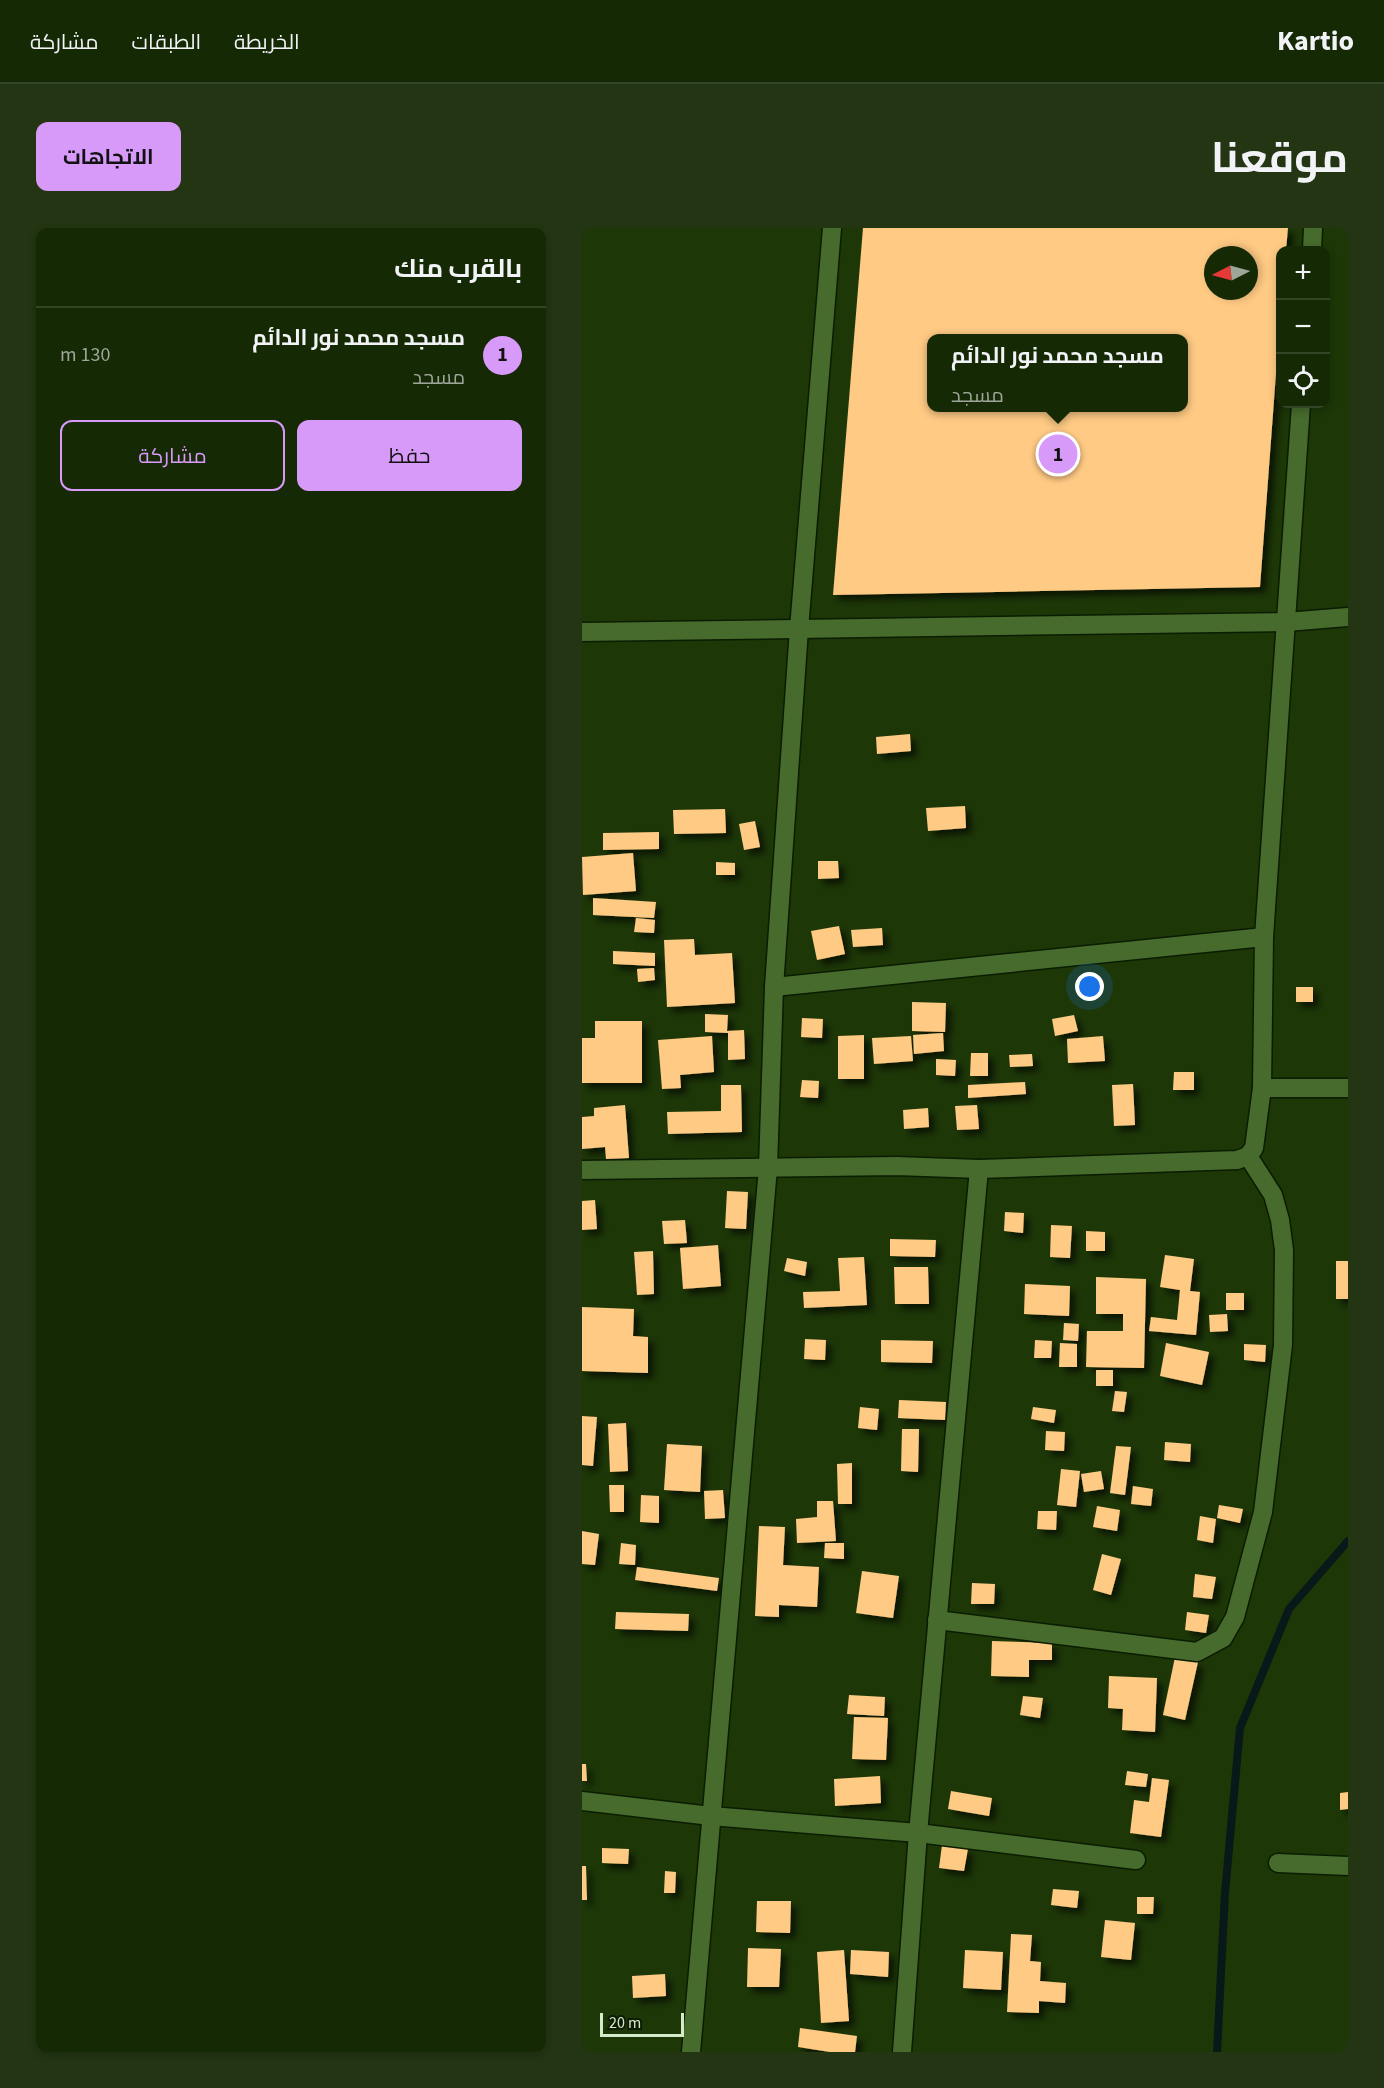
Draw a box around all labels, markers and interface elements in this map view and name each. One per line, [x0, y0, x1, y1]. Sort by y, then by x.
text: Kartio [1277, 21, 1354, 61]
text: مشاركة [30, 27, 99, 57]
text: الطبقات [132, 27, 201, 57]
text: الخريطة [234, 27, 300, 57]
button: الاتجاهات [36, 122, 181, 191]
text: موقعنا [1211, 129, 1348, 189]
north arrow [1204, 246, 1258, 300]
map controls [1276, 246, 1330, 408]
button: + [1276, 246, 1330, 300]
text: بالقرب منك [394, 250, 522, 287]
button: − [1276, 300, 1330, 354]
text: مسجد محمد نور الدائم [252, 322, 465, 354]
popup [927, 334, 1188, 412]
text: مسجد محمد نور الدائم [951, 340, 1164, 372]
text: 130 m [60, 341, 110, 369]
text: 1 [497, 341, 508, 369]
button: locate [1276, 354, 1330, 408]
text: مسجد [412, 364, 465, 392]
text: مسجد [951, 382, 1004, 410]
button: مشاركة [60, 420, 285, 491]
button: حفظ [297, 420, 522, 491]
pin: 1 [1038, 432, 1078, 476]
your location [1075, 972, 1104, 1001]
scale bar [600, 2010, 684, 2038]
text: 20 m [609, 2012, 641, 2034]

